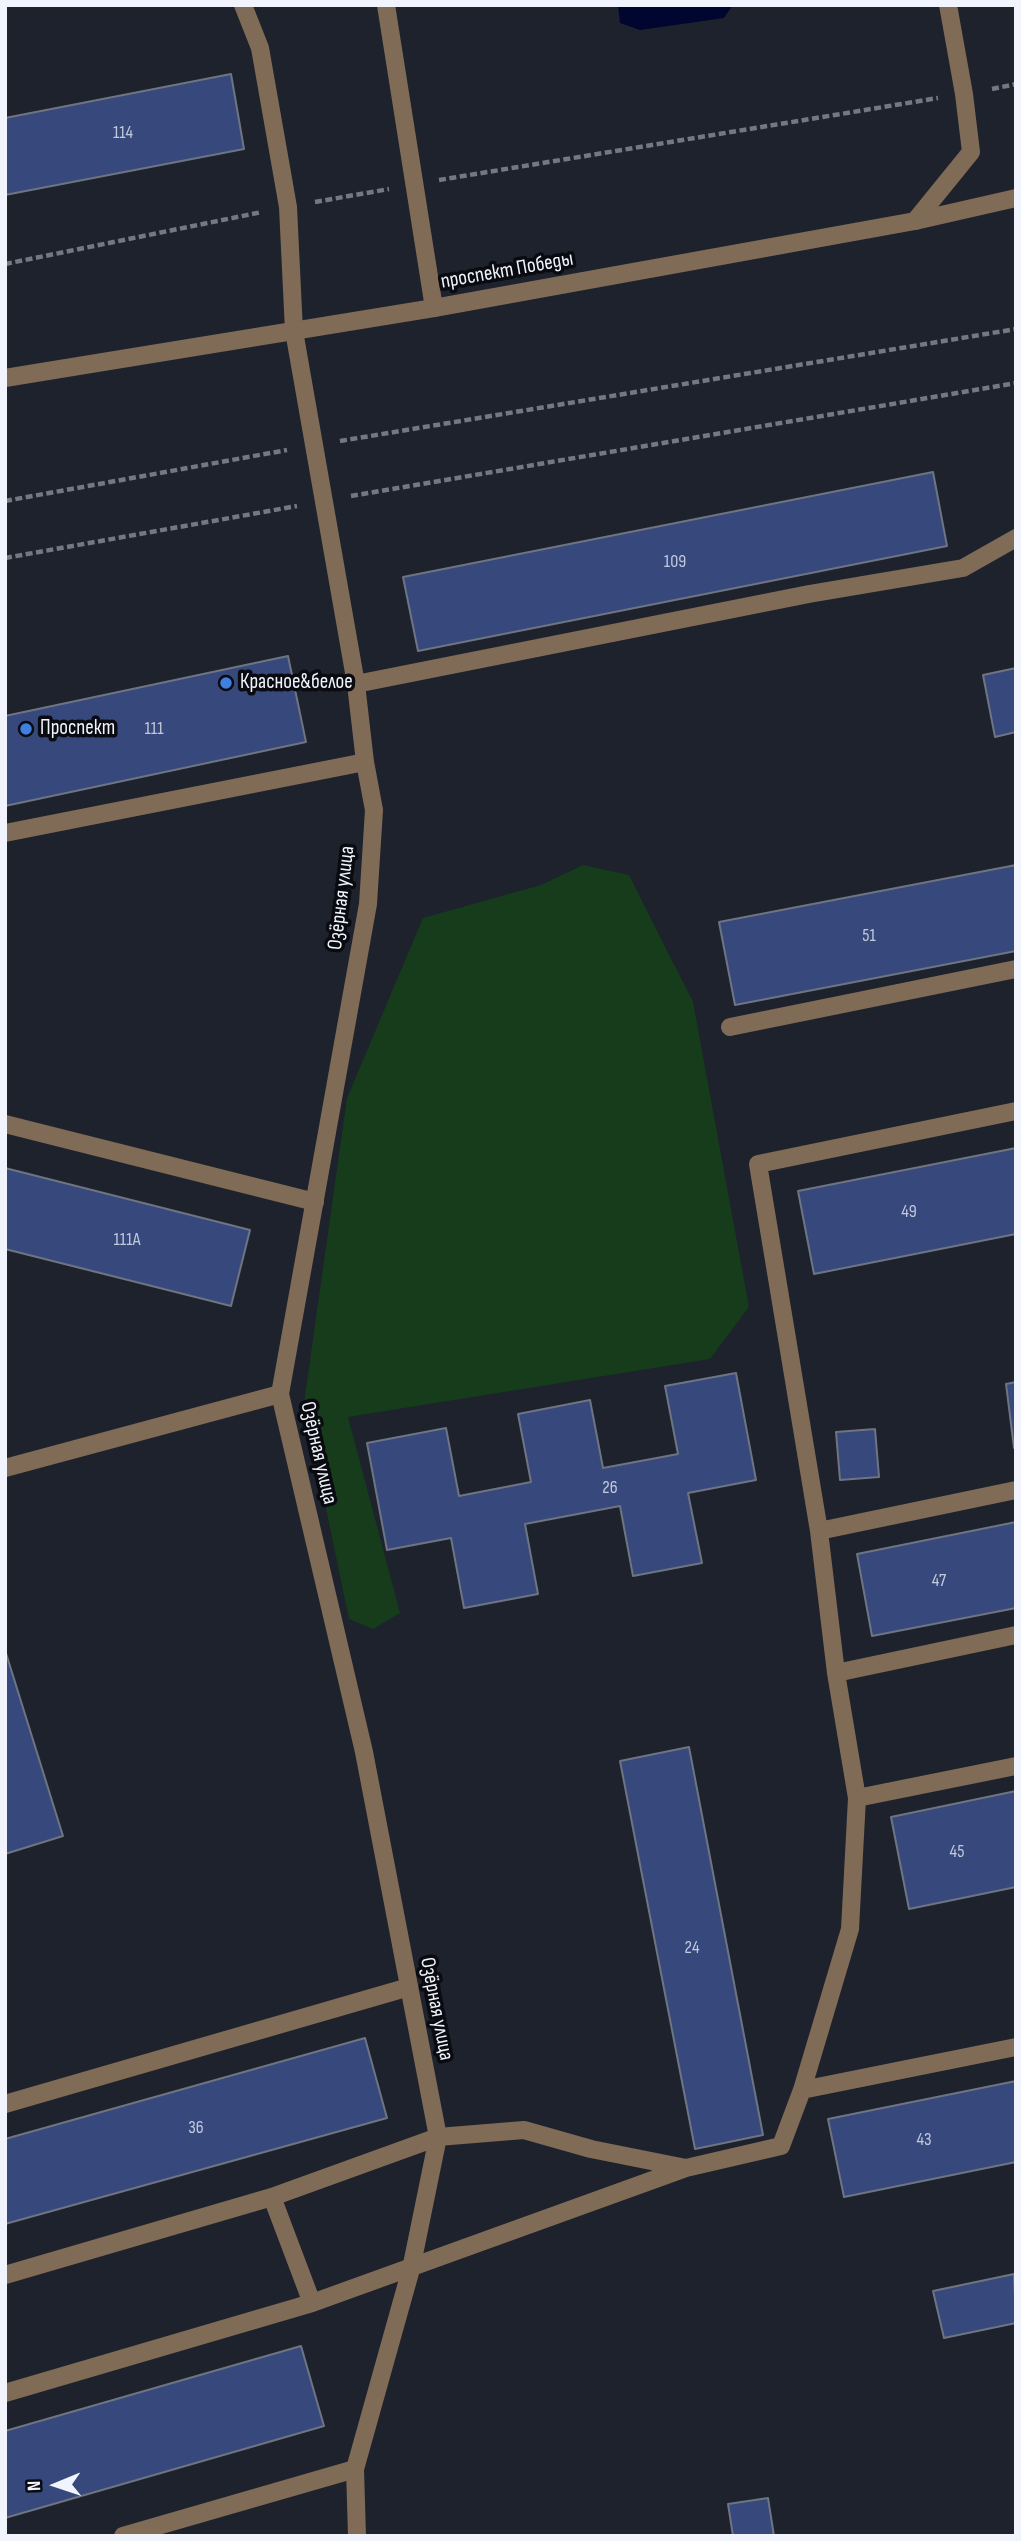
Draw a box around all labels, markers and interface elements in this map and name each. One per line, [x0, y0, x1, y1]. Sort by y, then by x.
house number: 114 [113, 122, 133, 144]
street label: проспект Победы [439, 247, 575, 295]
house number: 109 [664, 551, 686, 573]
place label: Красное&белое [240, 670, 353, 696]
marker: Красное&белое [218, 675, 234, 691]
place label: Проспект [40, 716, 115, 742]
house number: 111 [145, 718, 163, 740]
marker: Проспект [18, 721, 34, 737]
street label: Озёрная улица [323, 845, 361, 951]
house number: 51 [862, 925, 876, 947]
house number: 49 [901, 1201, 917, 1223]
house number: 111А [114, 1229, 140, 1251]
street label: Озёрная улица [294, 1399, 342, 1507]
house number: 26 [602, 1477, 618, 1499]
house number: 47 [932, 1570, 946, 1592]
house number: 45 [950, 1841, 964, 1863]
house number: 24 [685, 1937, 699, 1959]
street label: Озёрная улица [414, 1955, 458, 2063]
house number: 36 [188, 2117, 204, 2139]
house number: 43 [916, 2129, 932, 2151]
north arrow [21, 2450, 91, 2520]
text: N [23, 2480, 46, 2491]

